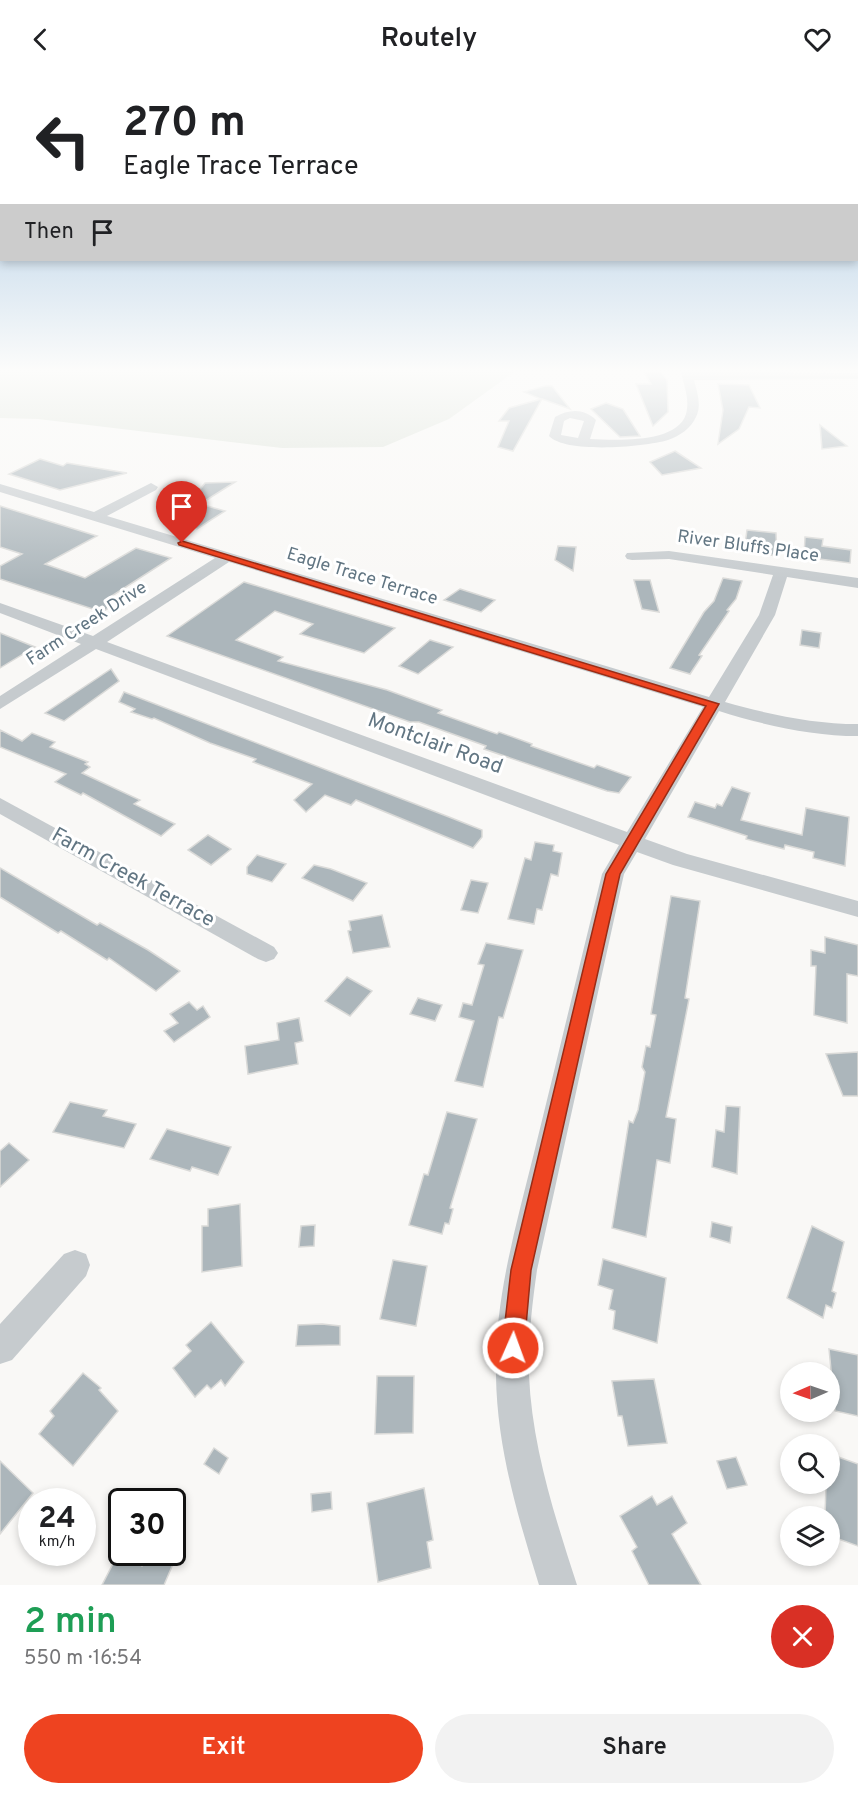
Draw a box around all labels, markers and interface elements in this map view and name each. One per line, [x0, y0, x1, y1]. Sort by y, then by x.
text: Routely [381, 22, 477, 56]
icon: back [24, 23, 57, 56]
icon: heart [801, 23, 834, 56]
text: 270 m [123, 98, 246, 151]
icon: left [24, 102, 102, 180]
text: Eagle Trace Terrace [123, 150, 358, 184]
icon: arrive [86, 216, 119, 249]
text: Then [24, 219, 74, 246]
pin [156, 481, 207, 543]
icon: arrive [165, 490, 198, 523]
street label: River Bluffs Place [676, 526, 820, 568]
street label: Eagle Trace Terrace [284, 543, 440, 611]
street label: Farm Creek Drive [22, 576, 152, 672]
street label: Montclair Road [364, 707, 506, 781]
street label: Farm Creek Terrace [47, 822, 219, 934]
position arrow [481, 1316, 545, 1380]
north arrow [780, 1362, 840, 1422]
map controls [780, 1362, 840, 1566]
button: search [780, 1434, 840, 1494]
speed limit sign: 30 [108, 1488, 186, 1566]
text: 24 [38, 1501, 76, 1538]
button: layers [780, 1506, 840, 1566]
text: km/h [39, 1533, 75, 1552]
text: 2 min [24, 1600, 117, 1646]
button: close [771, 1605, 834, 1668]
text: 550 m · 16:54 [24, 1646, 142, 1672]
button: Exit [24, 1714, 423, 1783]
button: Share [435, 1714, 834, 1783]

